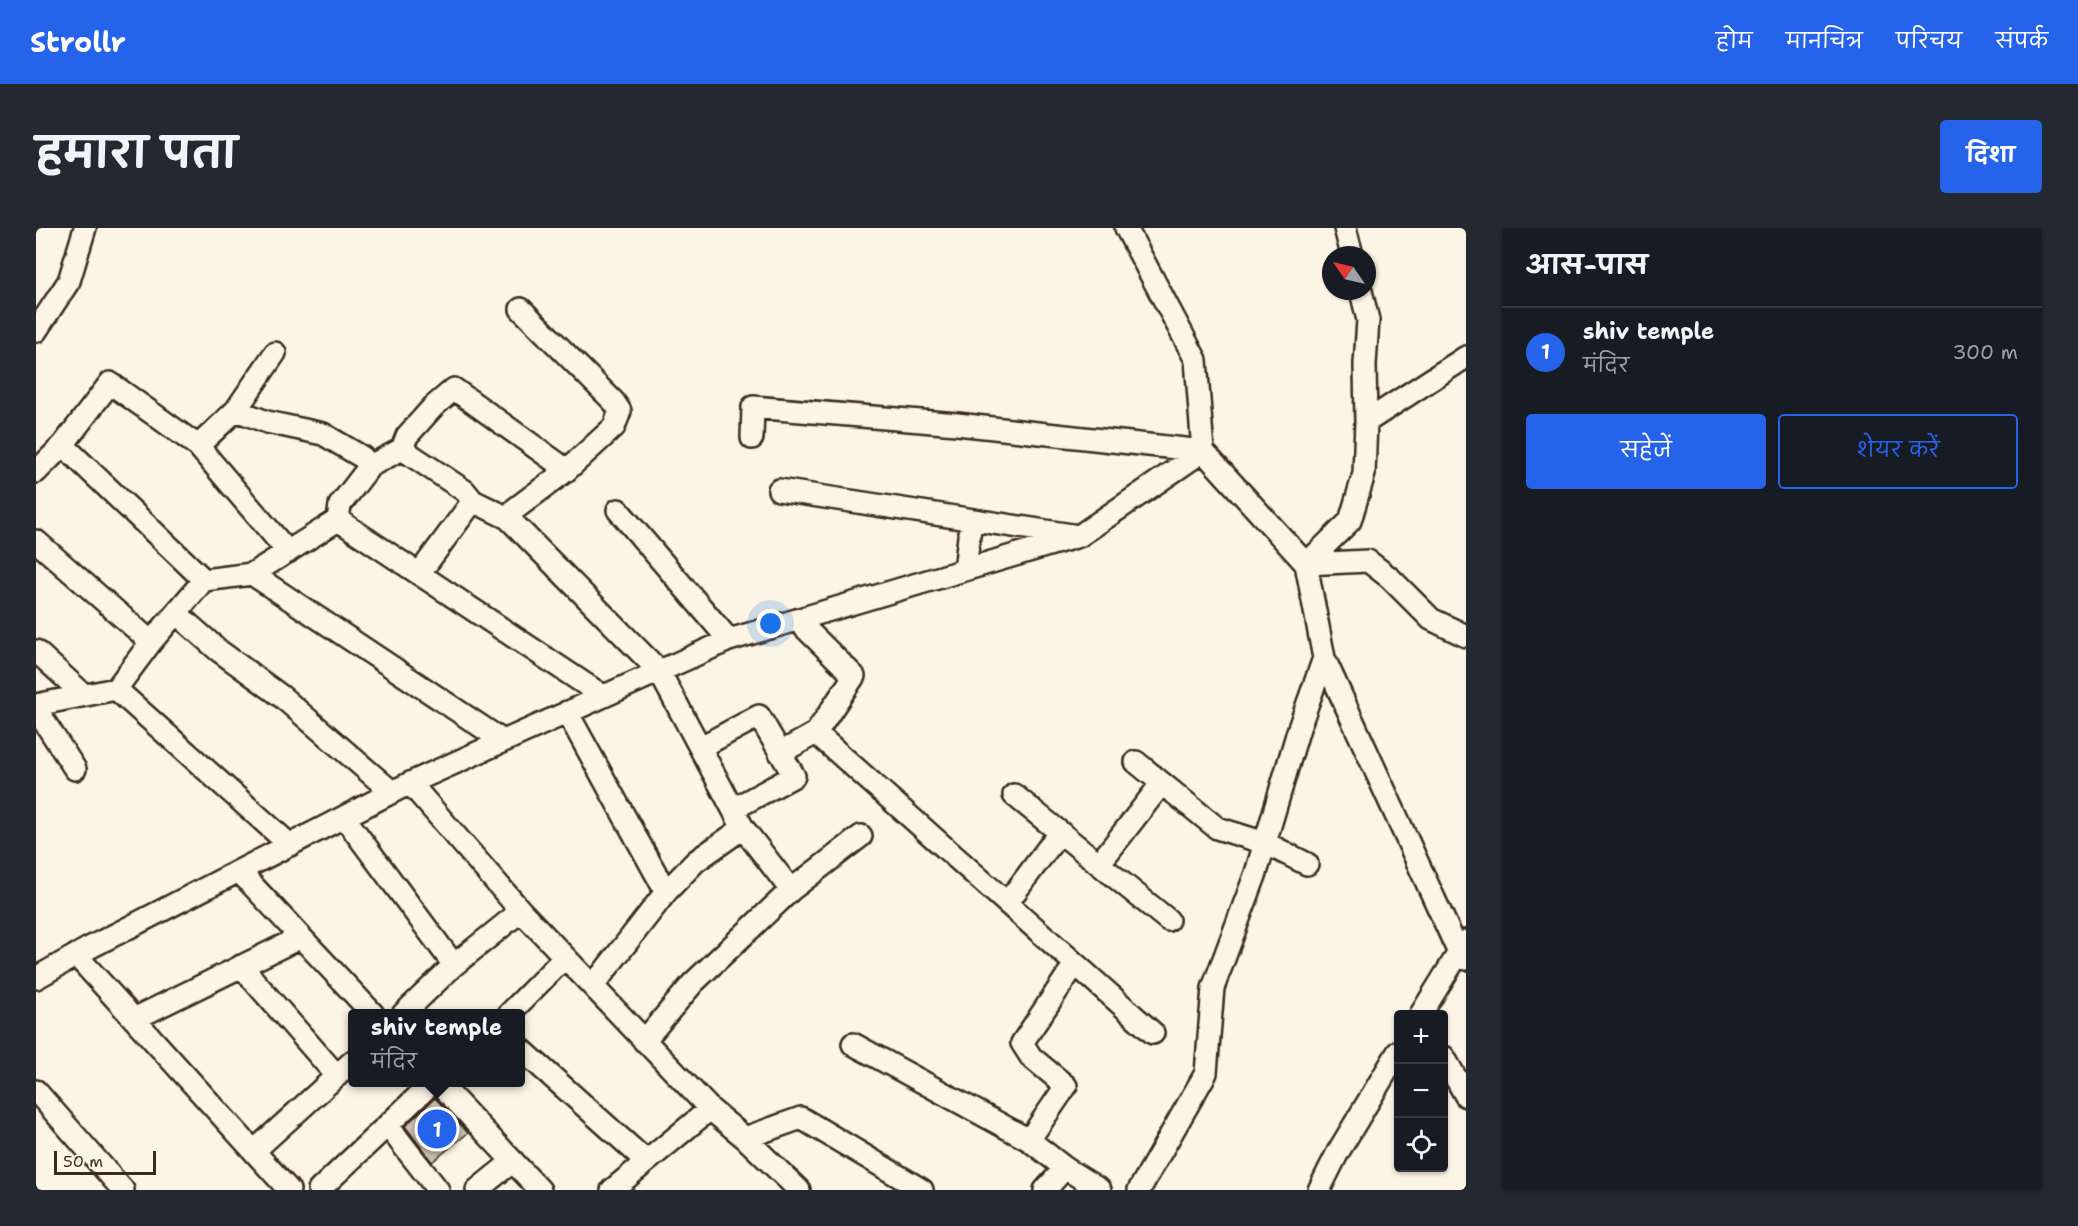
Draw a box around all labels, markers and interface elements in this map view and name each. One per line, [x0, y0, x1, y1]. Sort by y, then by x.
text: Strollr [30, 23, 126, 61]
text: होम [1716, 27, 1753, 55]
text: मानचित्र [1786, 27, 1863, 55]
text: परिचय [1896, 27, 1962, 55]
text: संपर्क [1995, 27, 2048, 55]
button: दिशा [1940, 120, 2042, 193]
text: हमारा पता [36, 124, 237, 180]
north arrow [1322, 246, 1376, 300]
text: आस-पास [1526, 247, 1648, 282]
text: shiv temple [1583, 317, 1714, 346]
text: 1 [1541, 339, 1550, 365]
text: 300 m [1952, 339, 2018, 365]
text: मंदिर [1583, 352, 1629, 378]
button: सहेजें [1526, 414, 1766, 489]
button: शेयर करें [1778, 414, 2018, 489]
your location [756, 609, 785, 638]
popup [348, 1009, 525, 1087]
map controls [1394, 1010, 1448, 1172]
button: + [1394, 1010, 1448, 1064]
text: shiv temple [371, 1013, 502, 1042]
text: मंदिर [371, 1048, 417, 1074]
button: − [1394, 1064, 1448, 1118]
pin: 1 [418, 1106, 456, 1152]
button: locate [1394, 1118, 1448, 1172]
scale bar [54, 1148, 156, 1176]
text: 50 m [63, 1151, 103, 1172]

